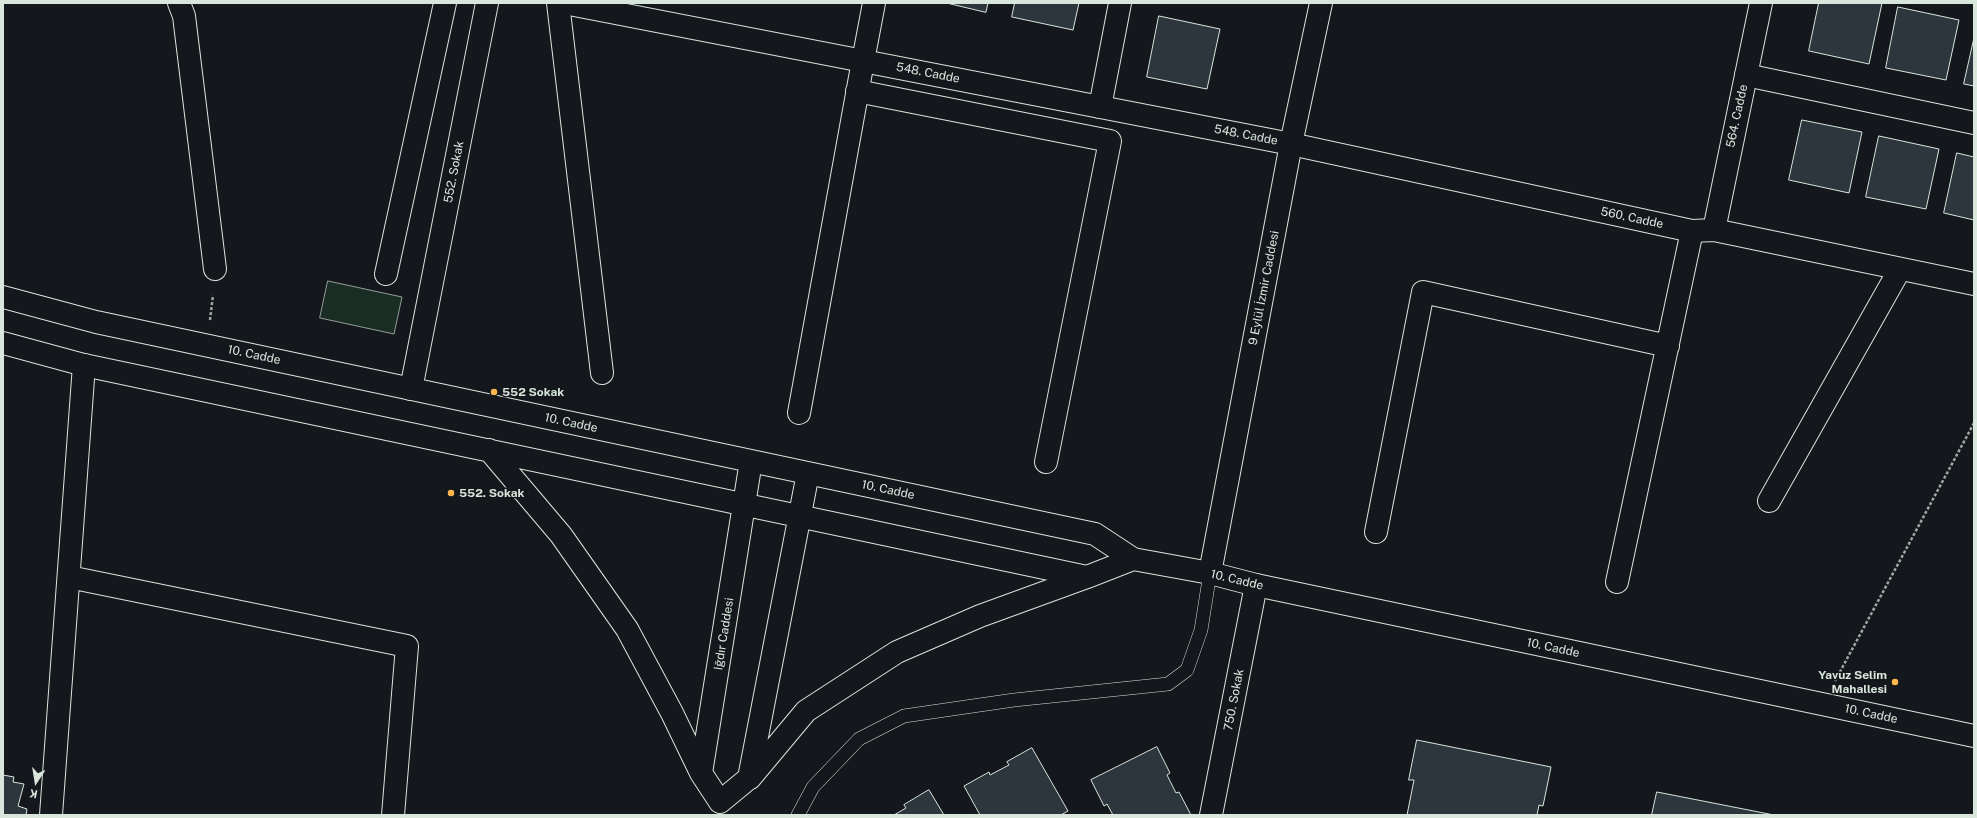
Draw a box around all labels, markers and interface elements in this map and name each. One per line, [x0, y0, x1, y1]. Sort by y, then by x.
street label: 548. Cadde [895, 60, 961, 86]
street label: 564. Cadde [1723, 83, 1751, 149]
street label: 548. Cadde [1213, 122, 1279, 148]
street label: 552. Sokak [441, 140, 467, 204]
street label: 560. Cadde [1599, 204, 1665, 232]
street label: 9 Eylül İzmir Caddesi [1246, 230, 1282, 346]
street label: 10. Cadde [226, 342, 282, 368]
place label: 552 Sokak [502, 385, 564, 399]
marker: 552 Sokak [489, 387, 499, 397]
street label: 10. Cadde [543, 410, 599, 436]
street label: 10. Cadde [860, 477, 916, 503]
place label: 552. Sokak [459, 486, 524, 500]
marker: 552. Sokak [446, 488, 456, 498]
street label: 10. Cadde [1209, 567, 1265, 593]
street label: Iğdır Caddesi [711, 597, 737, 671]
street label: 10. Cadde [1525, 635, 1581, 661]
street label: 750. Sokak [1221, 668, 1247, 732]
place label: Yavuz Selim Mahallesi [1818, 668, 1887, 696]
marker: Yavuz Selim Mahallesi [1890, 677, 1900, 687]
street label: 10. Cadde [1843, 701, 1899, 727]
north arrow [16, 762, 56, 802]
text: K [28, 787, 39, 800]

